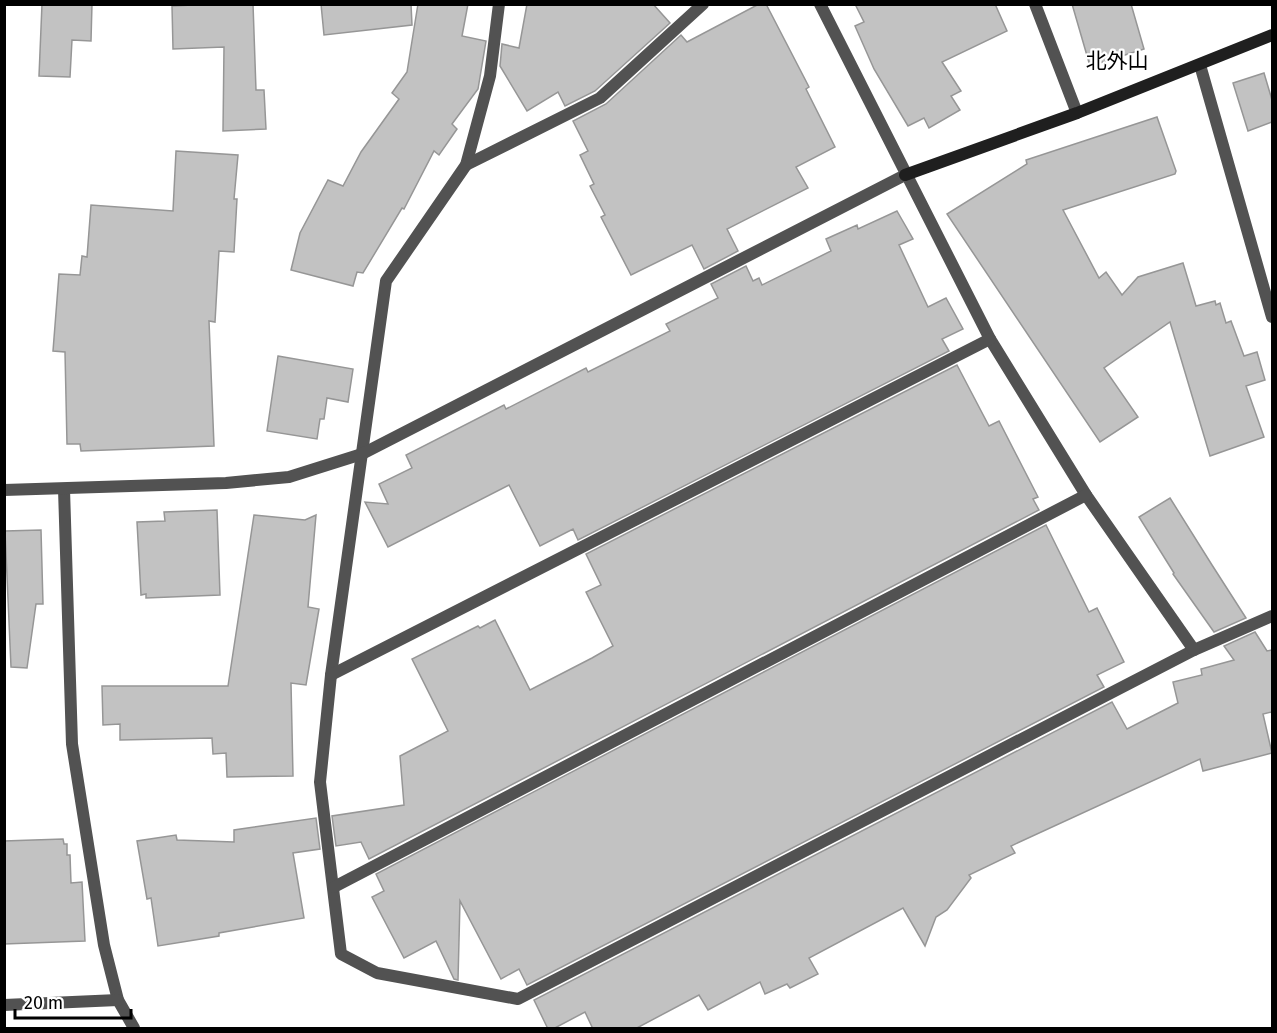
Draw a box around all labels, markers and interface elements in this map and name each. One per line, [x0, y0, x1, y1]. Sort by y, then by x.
district label: 北外山 [1086, 48, 1149, 74]
scale bar [15, 982, 130, 1020]
text: 20 m [24, 992, 63, 1014]

